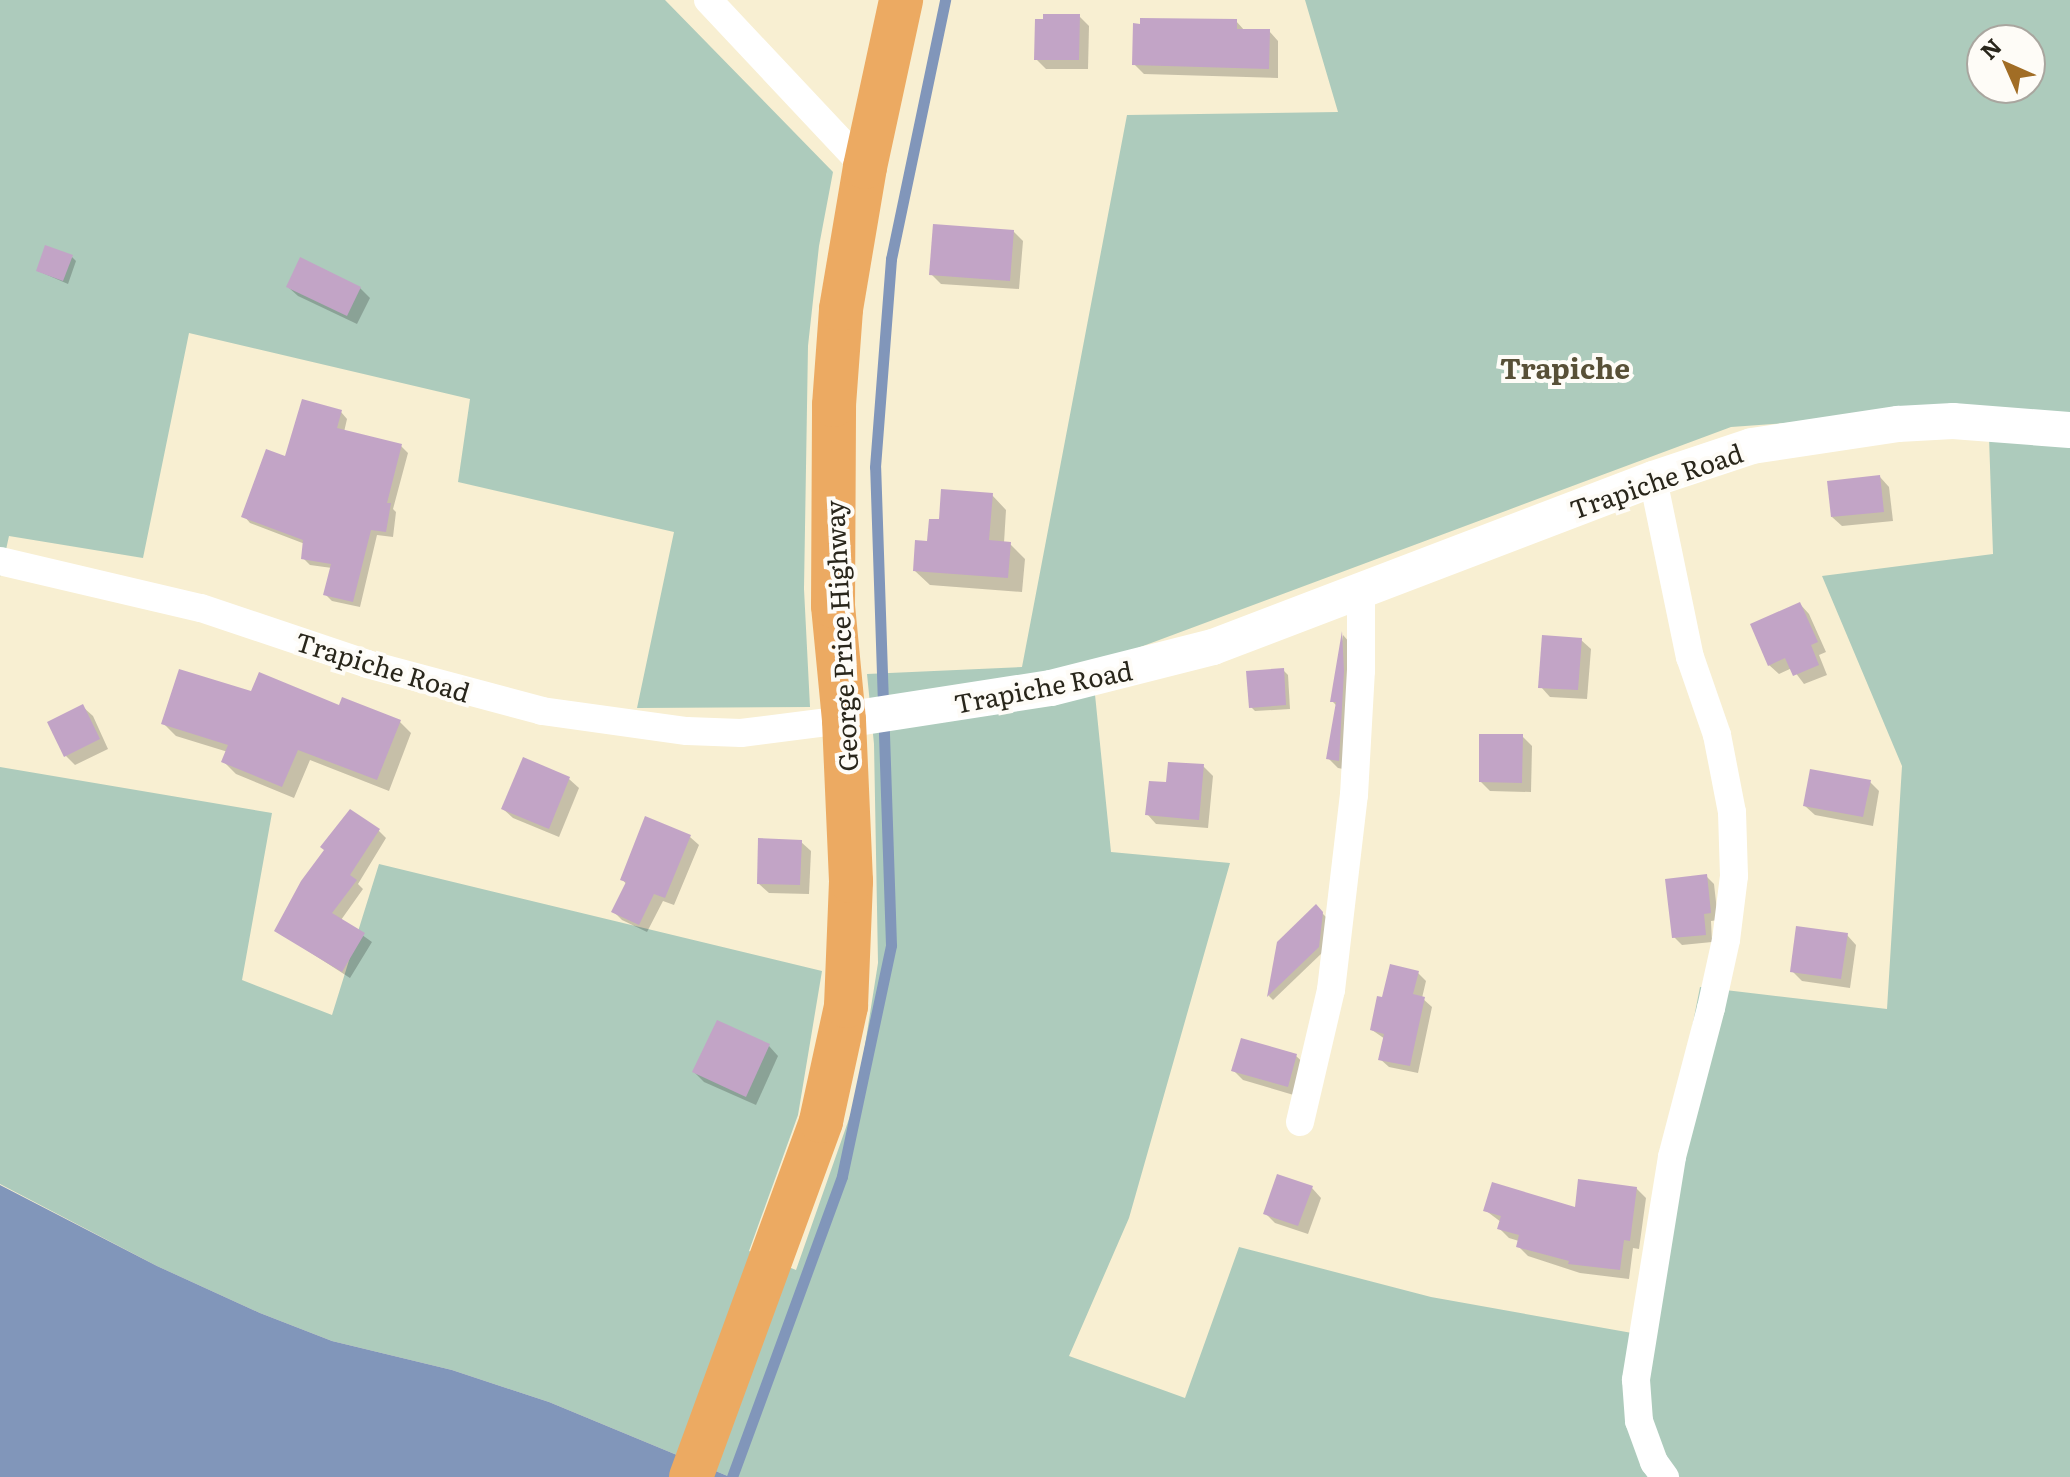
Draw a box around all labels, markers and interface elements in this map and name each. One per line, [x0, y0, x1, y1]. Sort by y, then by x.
north arrow [1966, 24, 2046, 104]
text: N [1972, 30, 2008, 66]
district label: Trapiche [1500, 350, 1630, 384]
street label: Trapiche Road [1565, 436, 1747, 524]
street label: George Price Highway [817, 499, 863, 773]
street label: Trapiche Road [292, 625, 474, 707]
street label: Trapiche Road [951, 653, 1135, 719]

